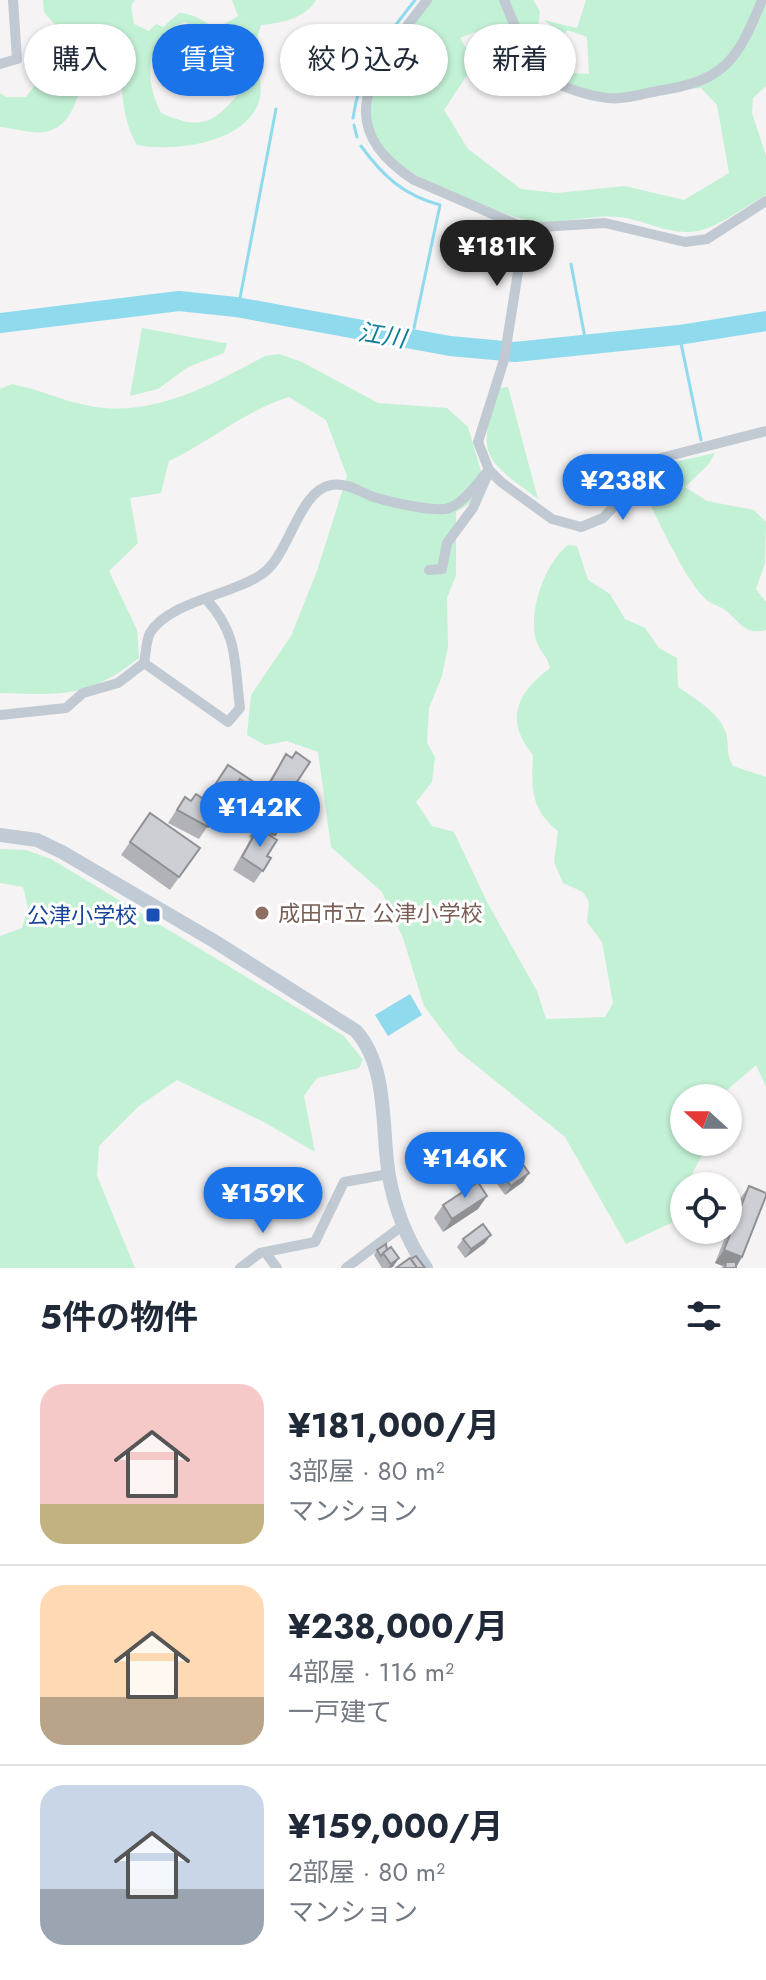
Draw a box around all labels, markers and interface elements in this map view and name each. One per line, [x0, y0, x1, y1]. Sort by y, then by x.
chip: 購入 [24, 24, 136, 96]
chip: 賃貸 [152, 24, 264, 96]
chip: 絞り込み [280, 24, 448, 96]
chip: 新着 [464, 24, 576, 96]
pin: ¥181K [441, 220, 553, 288]
text: ¥181K [458, 227, 536, 265]
water label: 江川 [356, 314, 411, 357]
pin: ¥238K [567, 454, 679, 522]
text: ¥238K [580, 461, 666, 499]
pin: ¥142K [204, 781, 316, 849]
text: ¥142K [218, 788, 302, 826]
place label: 成田市立 公津小学校 [278, 897, 483, 929]
place label: 公津小学校 [27, 899, 137, 931]
marker: 成田市立 公津小学校 [253, 904, 271, 922]
marker: 公津小学校 [144, 906, 162, 924]
north arrow [670, 1084, 742, 1156]
map controls [670, 1084, 742, 1244]
pin: ¥146K [409, 1132, 521, 1200]
text: ¥146K [423, 1139, 507, 1177]
pin: ¥159K [207, 1167, 319, 1235]
button: locate [670, 1172, 742, 1244]
text: ¥159K [222, 1174, 304, 1212]
text: 5件の物件 [40, 1293, 198, 1342]
icon: filters [682, 1294, 726, 1338]
text: ¥181,000/月 [288, 1401, 500, 1450]
icon: home [104, 1416, 200, 1512]
text: 3部屋 · 80 m² [288, 1452, 444, 1490]
text: マンション [288, 1492, 418, 1530]
text: ¥238,000/月 [288, 1602, 508, 1651]
icon: home [104, 1617, 200, 1713]
text: 4部屋 · 116 m² [288, 1653, 454, 1691]
text: 一戸建て [288, 1693, 392, 1731]
text: ¥159,000/月 [288, 1802, 504, 1851]
icon: home [104, 1817, 200, 1913]
text: 2部屋 · 80 m² [288, 1853, 445, 1891]
text: マンション [288, 1893, 418, 1931]

